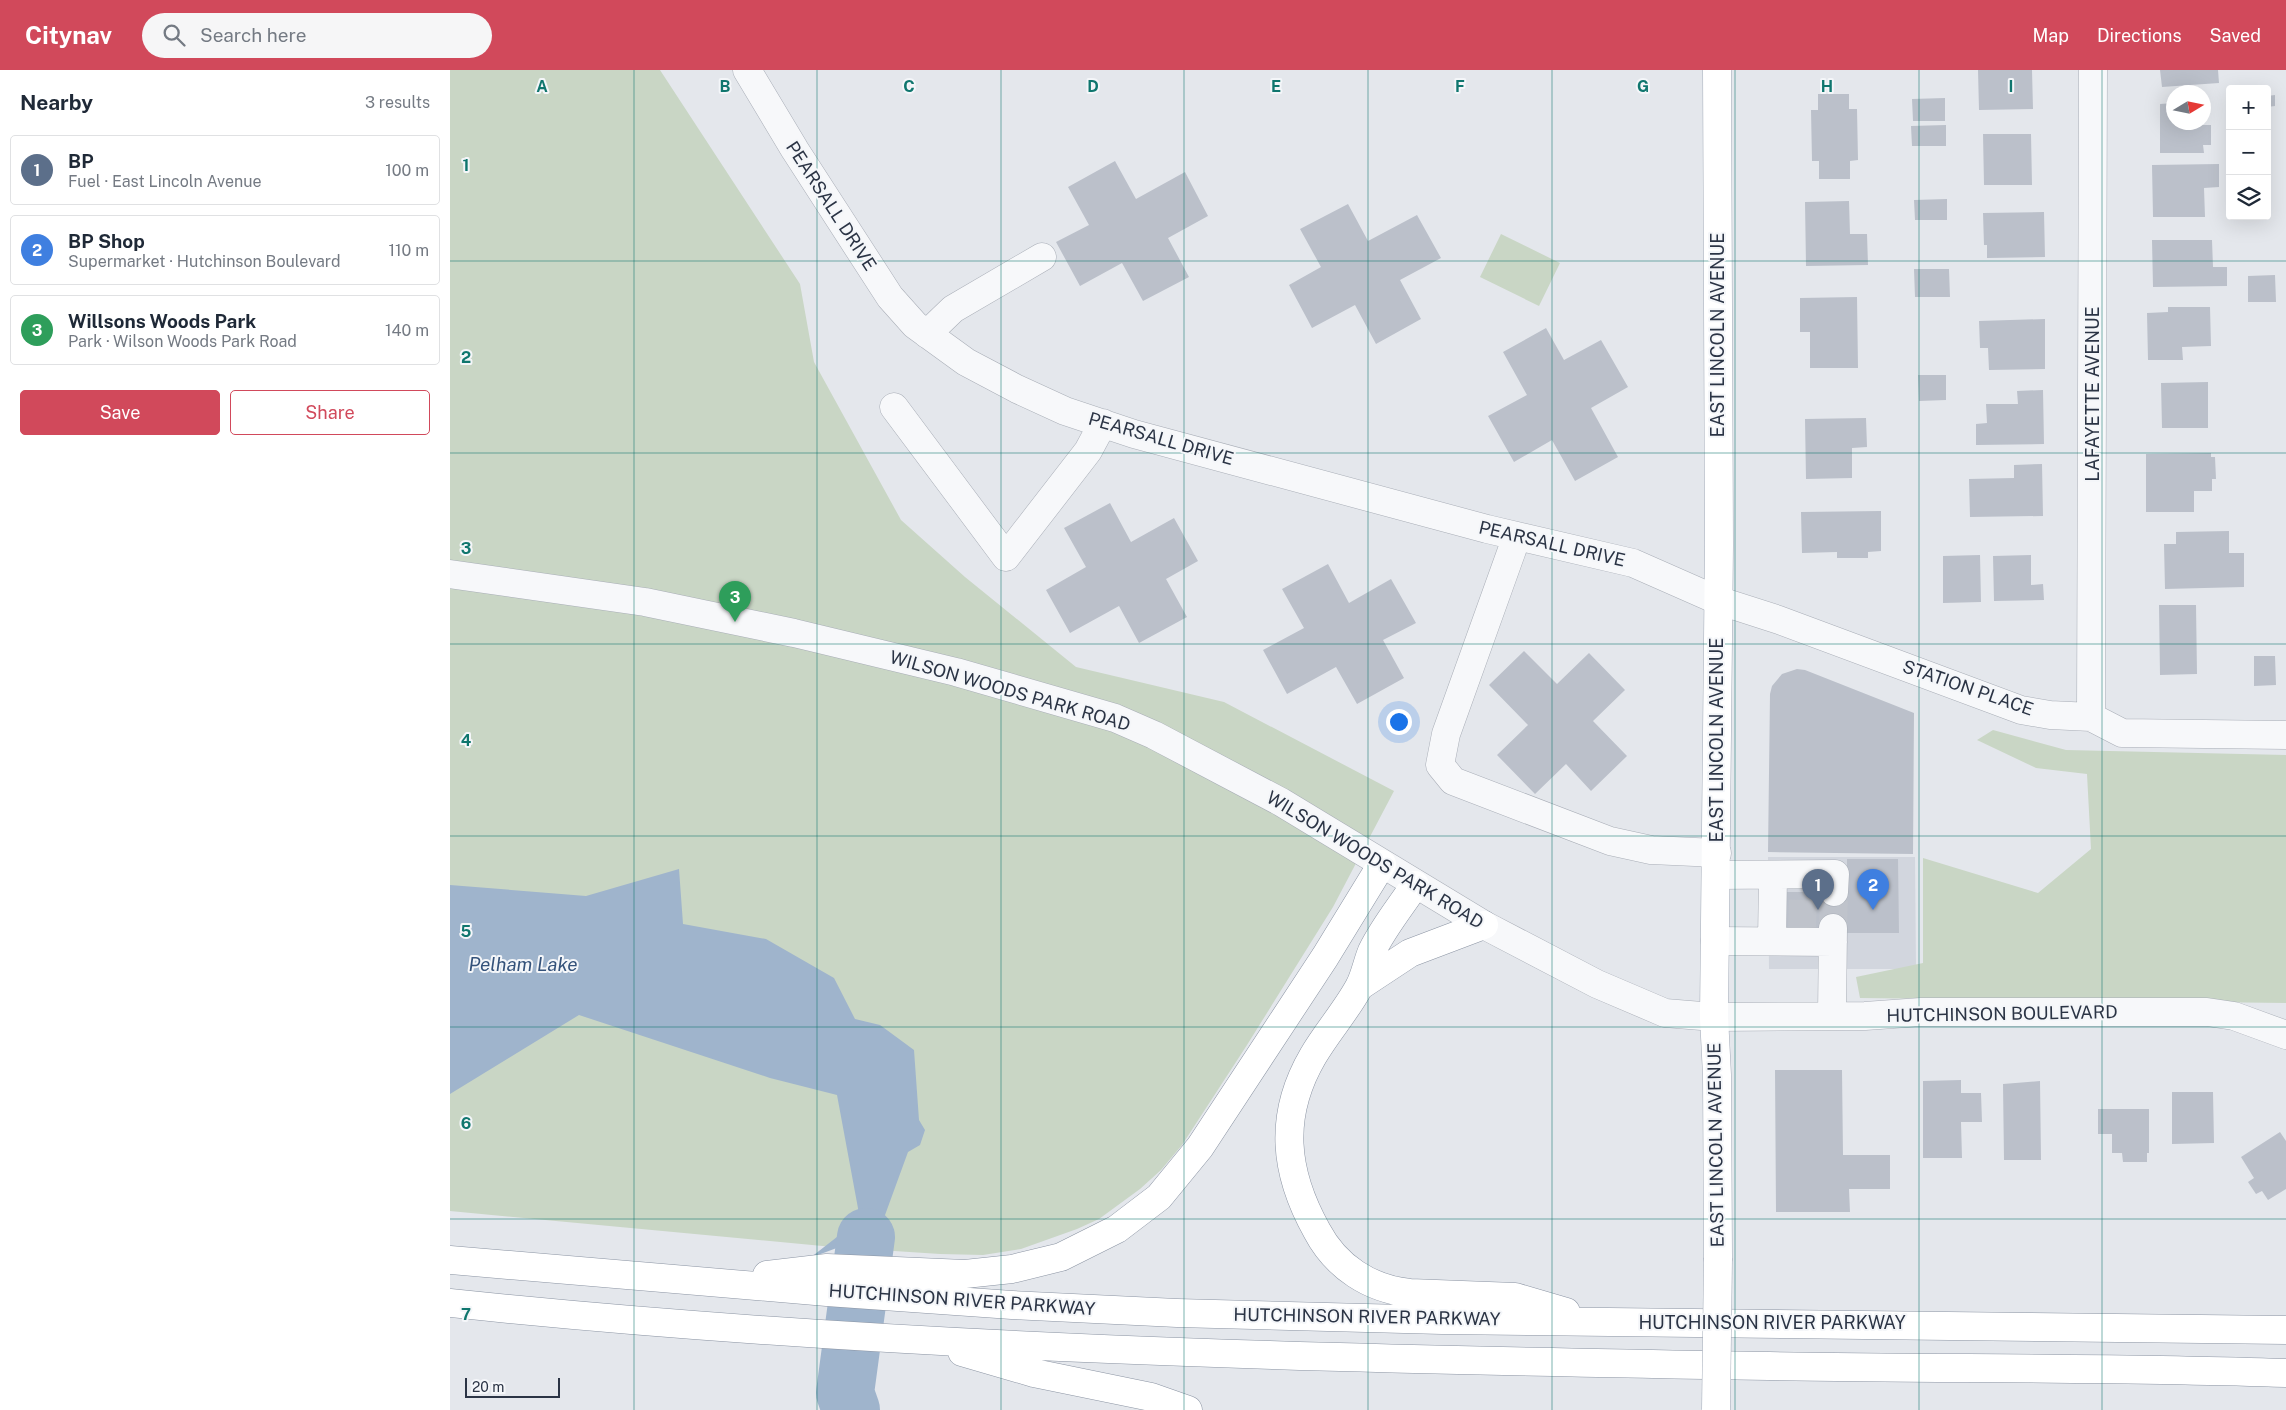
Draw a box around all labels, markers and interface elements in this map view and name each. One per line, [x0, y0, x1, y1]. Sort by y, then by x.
search box [142, 13, 492, 58]
text: Citynav [25, 21, 112, 49]
icon: search [160, 21, 188, 49]
text: Search here [200, 24, 307, 46]
text: Map [2032, 25, 2069, 46]
text: Directions [2097, 25, 2182, 46]
text: Saved [2210, 25, 2261, 46]
text: A [536, 77, 548, 96]
text: B [720, 77, 731, 96]
text: C [903, 77, 915, 96]
text: D [1087, 77, 1099, 96]
text: E [1271, 77, 1281, 96]
text: F [1455, 77, 1465, 96]
text: G [1637, 77, 1649, 96]
text: H [1821, 77, 1833, 96]
text: I [2009, 77, 2013, 96]
north arrow [2166, 85, 2211, 130]
map controls [2226, 85, 2271, 220]
button: + [2226, 85, 2271, 130]
text: Nearby [20, 90, 93, 115]
text: 3 results [365, 93, 430, 112]
button: − [2226, 130, 2271, 175]
street label: PEARSALL DRIVE [782, 137, 881, 274]
text: BP [68, 150, 94, 172]
text: 1 [463, 156, 469, 175]
text: 1 [34, 161, 40, 180]
text: 100 m [385, 161, 429, 180]
text: Fuel · East Lincoln Avenue [68, 172, 262, 191]
button: layers [2226, 175, 2271, 220]
text: BP Shop [68, 230, 145, 252]
street label: EAST LINCOLN AVENUE [1707, 233, 1728, 437]
text: 2 [32, 241, 42, 260]
text: 110 m [388, 241, 429, 260]
text: Supermarket · Hutchinson Boulevard [68, 252, 341, 271]
street label: LAFAYETTE AVENUE [2082, 306, 2103, 482]
text: Willsons Woods Park [68, 310, 256, 332]
text: 3 [32, 321, 42, 340]
text: 140 m [385, 321, 429, 340]
text: Park · Wilson Woods Park Road [68, 332, 297, 351]
text: 2 [461, 348, 471, 367]
button: Save [20, 390, 220, 435]
button: Share [230, 390, 430, 435]
street label: PEARSALL DRIVE [1086, 408, 1236, 469]
street label: PEARSALL DRIVE [1477, 516, 1627, 571]
text: 3 [461, 539, 471, 558]
pin: 3 [719, 581, 751, 622]
street label: EAST LINCOLN AVENUE [1706, 638, 1727, 842]
street label: WILSON WOODS PARK ROAD [887, 646, 1133, 735]
street label: STATION PLACE [1900, 655, 2036, 720]
your location [1386, 709, 1412, 735]
text: 4 [461, 731, 472, 750]
street label: WILSON WOODS PARK ROAD [1263, 786, 1488, 933]
pin: 1 [1802, 869, 1834, 910]
pin: 2 [1857, 869, 1889, 910]
text: 5 [461, 922, 472, 941]
water label: Pelham Lake [468, 953, 578, 975]
street label: HUTCHINSON BOULEVARD [1886, 1001, 2118, 1026]
street label: EAST LINCOLN AVENUE [1703, 1042, 1728, 1248]
text: 6 [461, 1114, 471, 1133]
street label: HUTCHINSON RIVER PARKWAY [828, 1280, 1096, 1319]
street label: HUTCHINSON RIVER PARKWAY [1233, 1304, 1501, 1329]
text: 7 [461, 1305, 471, 1324]
street label: HUTCHINSON RIVER PARKWAY [1638, 1312, 1906, 1333]
scale bar [465, 1375, 560, 1398]
text: 20 m [472, 1379, 504, 1395]

